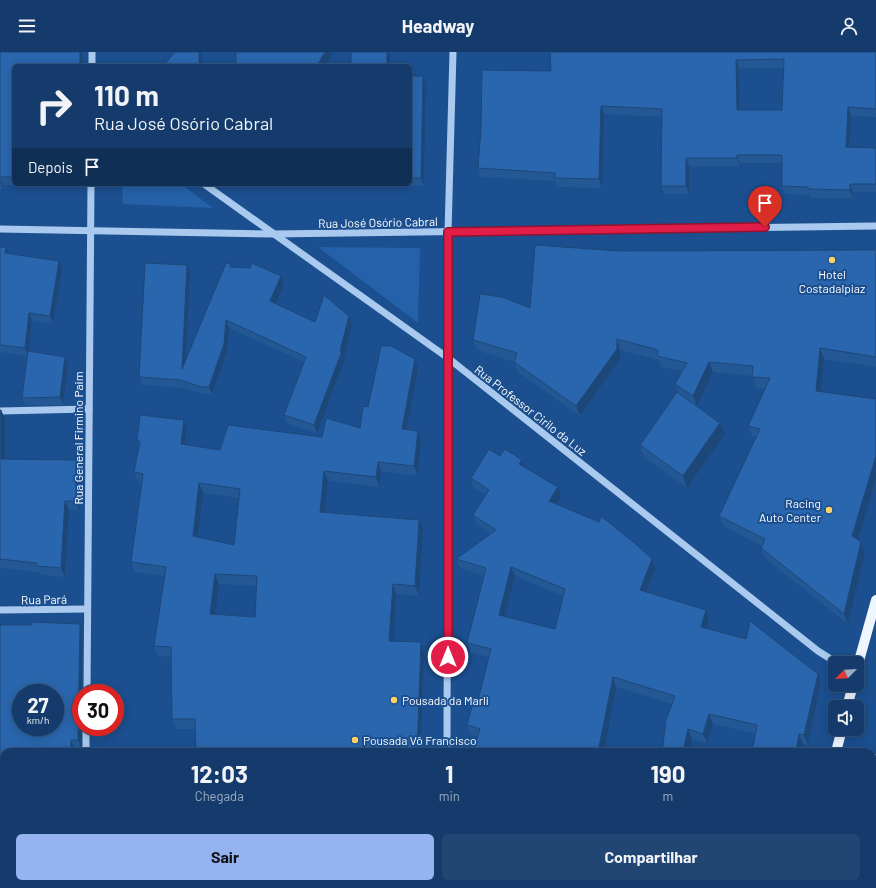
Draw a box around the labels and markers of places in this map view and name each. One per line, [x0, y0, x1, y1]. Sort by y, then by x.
pin [748, 186, 782, 227]
marker: Hotel Costadalpiaz [827, 255, 837, 265]
place label: Hotel Costadalpiaz [799, 267, 865, 295]
place label: Racing Auto Center [759, 496, 822, 524]
marker: Racing Auto Center [824, 505, 834, 515]
place label: Pousada da Marli [402, 693, 489, 707]
marker: Pousada da Marli [389, 695, 399, 705]
place label: Pousada Vô Francisco [363, 733, 477, 747]
marker: Pousada Vô Francisco [350, 735, 360, 745]

